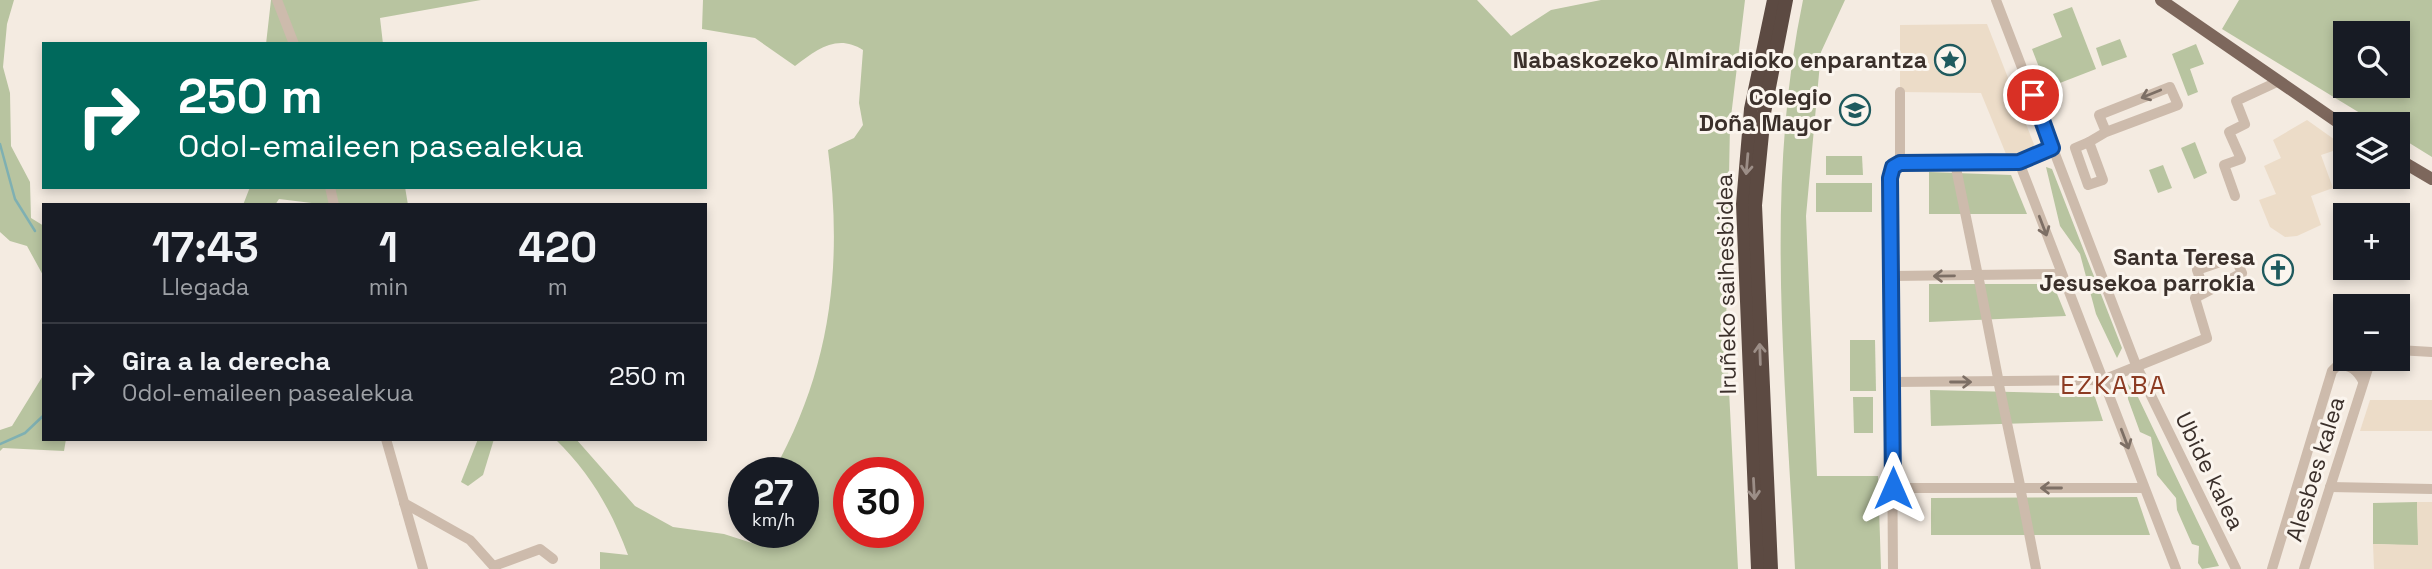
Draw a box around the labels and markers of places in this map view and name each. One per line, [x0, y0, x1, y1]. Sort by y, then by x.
place icon: Nabaskozeko Almiradioko enparantza [1933, 43, 1967, 77]
place label: Nabaskozeko Almiradioko enparantza [1513, 45, 1927, 75]
pin [2003, 65, 2063, 125]
place label: Colegio Doña Mayor [1699, 82, 1832, 138]
school or university icon: Colegio Doña Mayor [1838, 93, 1872, 127]
place label: Santa Teresa Jesusekoa parrokia [2039, 242, 2255, 298]
church icon: Santa Teresa Jesusekoa parrokia [2261, 253, 2295, 287]

